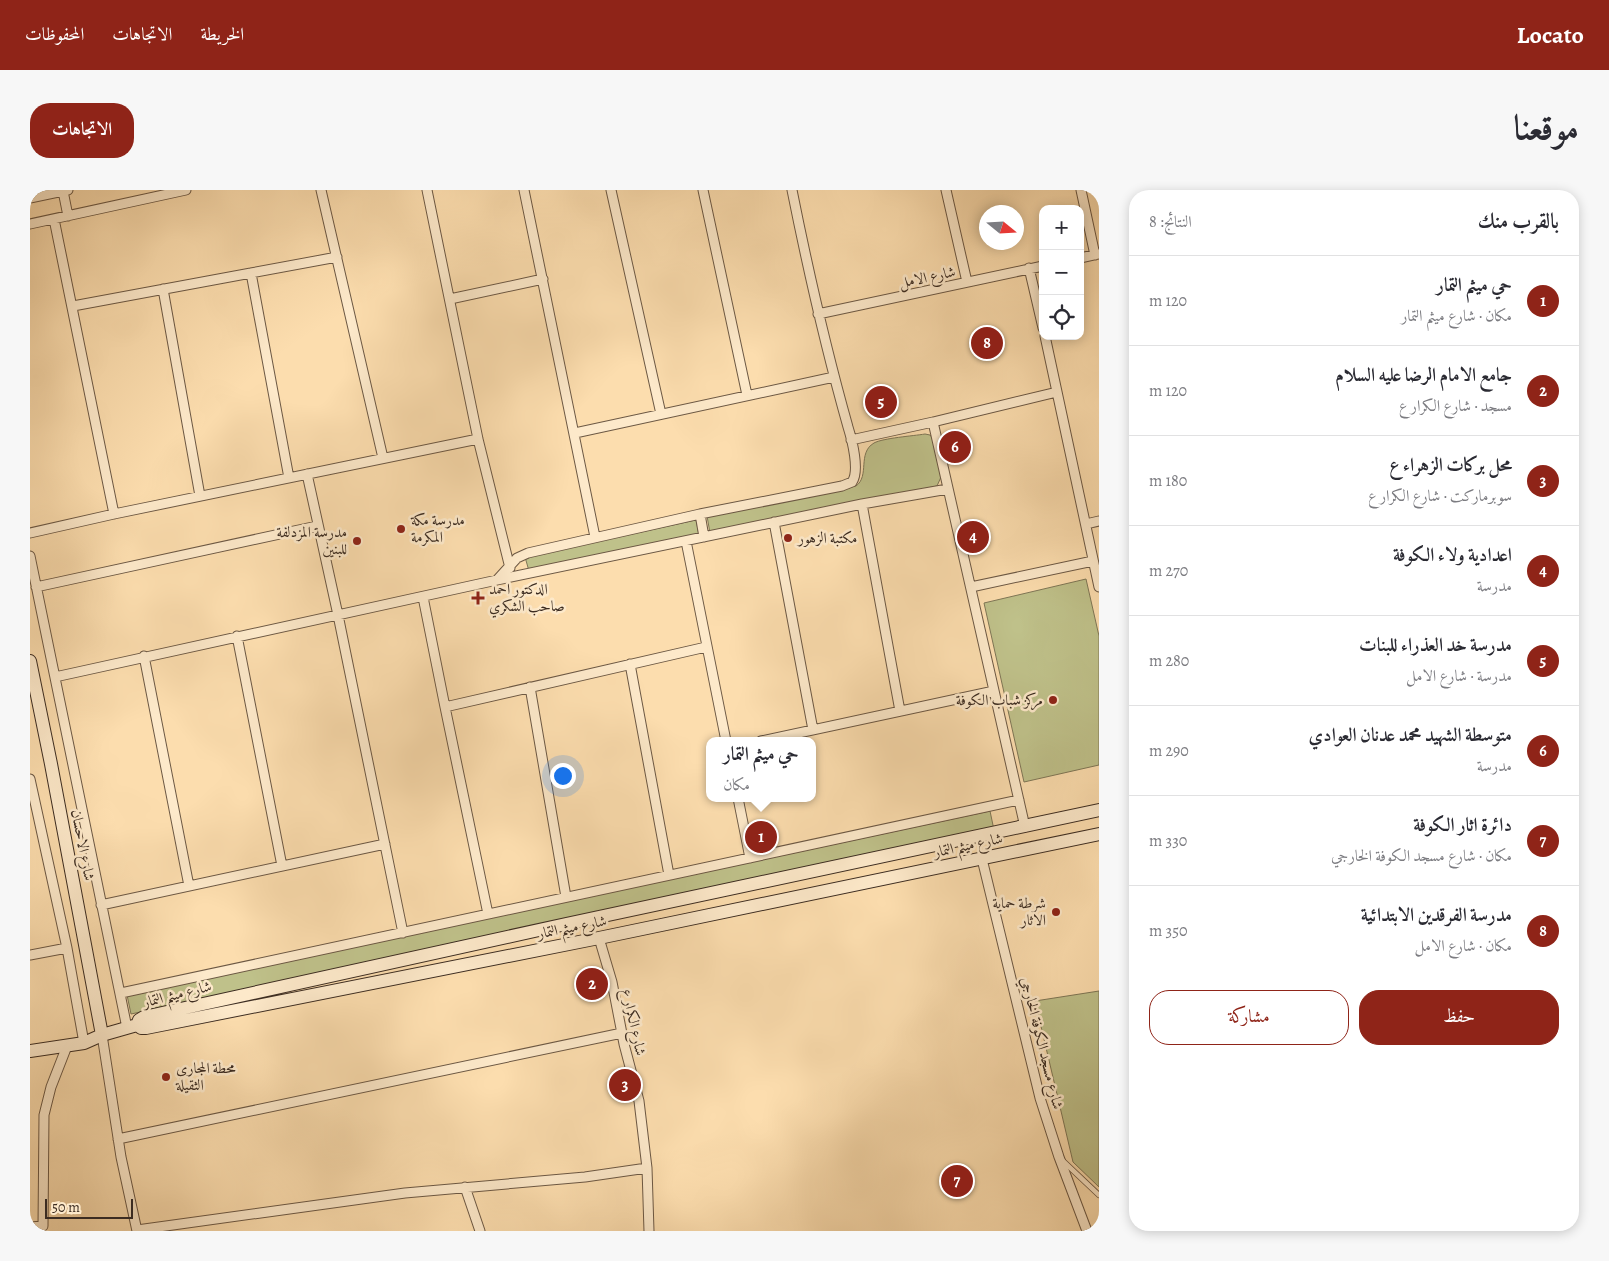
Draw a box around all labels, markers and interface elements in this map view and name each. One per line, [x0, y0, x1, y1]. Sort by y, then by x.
text: Locato [1517, 19, 1584, 51]
text: المحفوظات [25, 22, 84, 46]
text: الاتجاهات [112, 22, 172, 46]
text: الخريطة [200, 22, 244, 46]
button: الاتجاهات [30, 103, 134, 158]
text: موقعنا [1514, 103, 1579, 151]
north arrow [979, 205, 1024, 250]
map controls [1039, 205, 1084, 340]
button: + [1039, 205, 1084, 250]
text: بالقرب منك [1478, 207, 1559, 235]
text: النتائج: 8 [1149, 211, 1192, 233]
button: − [1039, 250, 1084, 295]
street label: شارع الامل [897, 261, 958, 296]
text: حي ميثم التمار [1436, 272, 1512, 298]
text: 120 m [1149, 290, 1187, 312]
text: 1 [1540, 290, 1546, 312]
button: locate [1039, 295, 1084, 340]
text: مكان · شارع ميثم التمار [1401, 305, 1512, 327]
pin: 8 [971, 324, 1003, 362]
text: جامع الامام الرضا عليه السلام [1335, 362, 1512, 388]
text: 120 m [1149, 380, 1187, 402]
text: 2 [1539, 380, 1547, 402]
pin: 5 [865, 383, 897, 421]
text: مسجد · شارع الكرار ع [1399, 395, 1512, 417]
pin: 6 [939, 428, 971, 466]
text: محل بركات الزهراء ع [1389, 452, 1512, 478]
text: 180 m [1149, 470, 1187, 492]
text: 3 [1540, 470, 1546, 492]
text: سوبرماركت · شارع الكرار ع [1368, 485, 1512, 507]
place label: مدرسة مكة المكرمة [410, 510, 465, 547]
pin: 4 [957, 518, 989, 556]
place label: مدرسة المزدلفة للبنين [276, 522, 347, 559]
marker: مدرسة مكة المكرمة [395, 523, 407, 535]
place label: مكتبة الزهور [796, 528, 857, 548]
marker: مكتبة الزهور [782, 532, 794, 544]
marker: مدرسة المزدلفة للبنين [351, 535, 363, 547]
text: اعدادية ولاء الكوفة [1393, 542, 1512, 568]
text: 270 m [1149, 560, 1188, 582]
text: 4 [1539, 560, 1547, 582]
text: مدرسة [1477, 575, 1512, 597]
place label: الدكتور احمد صاحب الشكري [489, 579, 565, 618]
marker: الدكتور احمد صاحب الشكري [471, 591, 485, 605]
text: مدرسة خد العذراء للبنات [1359, 632, 1512, 658]
text: 280 m [1149, 650, 1189, 672]
text: 5 [1540, 650, 1546, 672]
text: مدرسة · شارع الامل [1406, 665, 1512, 687]
place label: مركز شباب الكوفة [956, 690, 1043, 711]
marker: مركز شباب الكوفة [1047, 694, 1059, 706]
text: متوسطة الشهيد محمد عدنان العوادي [1309, 722, 1512, 748]
popup [706, 737, 816, 802]
text: 290 m [1149, 740, 1189, 762]
text: 6 [1539, 740, 1547, 762]
text: حي ميثم التمار [723, 741, 799, 767]
text: مدرسة [1477, 755, 1512, 777]
your location [550, 763, 576, 789]
text: مكان [723, 774, 750, 796]
street label: شارع الاحسان [63, 808, 100, 883]
text: دائرة اثار الكوفة [1413, 812, 1512, 838]
pin: 1 [745, 818, 777, 856]
street label: شارع ميثم التمار [930, 828, 1005, 867]
text: 330 m [1149, 830, 1187, 852]
text: 7 [1540, 830, 1546, 852]
text: مكان · شارع مسجد الكوفة الخارجي [1331, 845, 1512, 867]
place label: شرطة حماية الاثار [992, 893, 1046, 930]
text: مدرسة الفرقدين الابتدائية [1361, 902, 1512, 928]
marker: شرطة حماية الاثار [1050, 906, 1062, 918]
street label: شارع ميثم التمار [534, 910, 609, 949]
text: 350 m [1149, 920, 1188, 942]
text: 8 [1539, 920, 1547, 942]
text: مكان · شارع الامل [1414, 935, 1512, 957]
pin: 2 [576, 965, 608, 1003]
street label: شارع مسجد الكوفة الخارجي [1013, 975, 1068, 1112]
street label: شارع ميثم التمار [139, 976, 215, 1018]
street label: شارع الكرار ع [614, 987, 651, 1058]
button: مشاركة [1149, 990, 1349, 1045]
button: حفظ [1359, 990, 1559, 1045]
place label: محطة المجاري الثقيلة [175, 1058, 236, 1095]
pin: 3 [609, 1066, 641, 1104]
marker: محطة المجاري الثقيلة [160, 1071, 172, 1083]
pin: 7 [941, 1162, 973, 1200]
scale bar [45, 1196, 132, 1219]
text: 50 m [52, 1198, 80, 1217]

